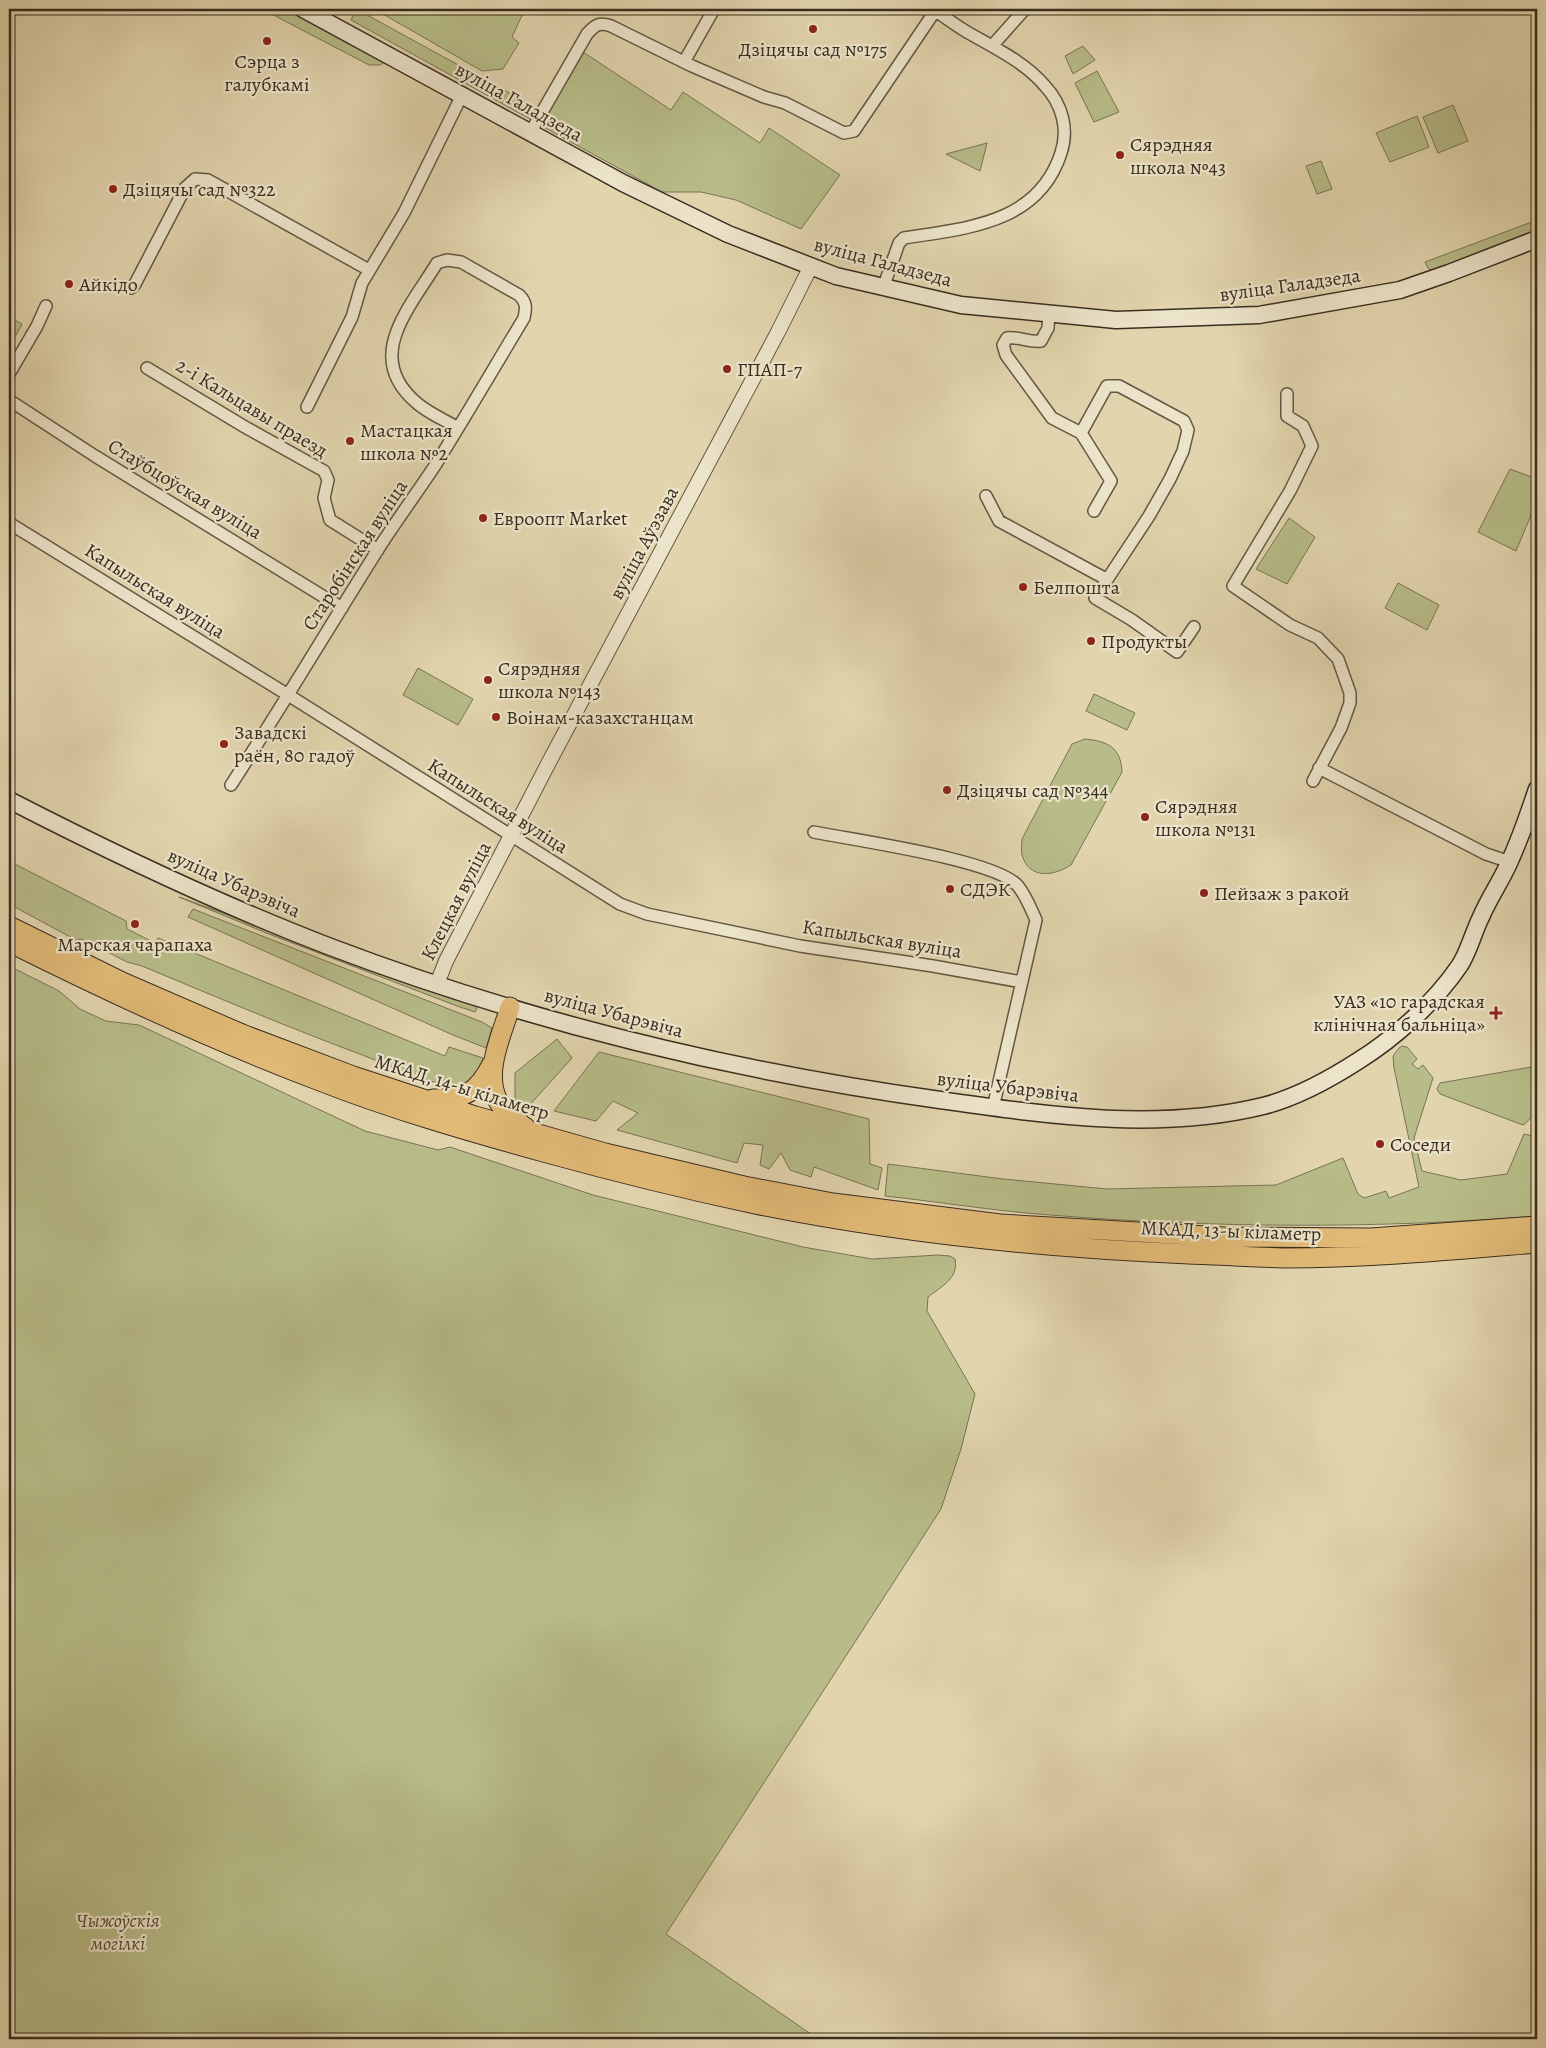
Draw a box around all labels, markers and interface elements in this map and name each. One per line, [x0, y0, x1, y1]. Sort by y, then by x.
marker: Дзіцячы сад №175 [807, 23, 819, 35]
marker: Сэрца з галубкамі [261, 35, 273, 47]
place label: Дзіцячы сад №175 [739, 36, 888, 63]
place label: Сэрца з галубкамі [224, 48, 310, 98]
street label: вуліца Галадзеда [450, 56, 588, 149]
place label: Сярэдняя школа №43 [1130, 131, 1226, 181]
marker: Сярэдняя школа №43 [1114, 149, 1126, 161]
place label: Дзіцячы сад №322 [123, 176, 276, 203]
marker: Дзіцячы сад №322 [107, 183, 119, 195]
street label: вуліца Галадзеда [811, 231, 956, 294]
street label: вуліца Галадзеда [1218, 262, 1363, 308]
place label: Айкідо [78, 271, 138, 298]
marker: Айкідо [63, 278, 75, 290]
street label: 2-і Кальцавы праезд [171, 352, 333, 464]
place label: ГПАП-7 [737, 356, 803, 383]
marker: ГПАП-7 [721, 363, 733, 375]
place label: Мастацкая школа №2 [360, 417, 453, 467]
street label: Стаўбцоўская вуліца [103, 432, 268, 546]
marker: Мастацкая школа №2 [344, 435, 356, 447]
street label: Старобінская вуліца [296, 474, 414, 636]
street label: вуліца Аўэзава [603, 481, 685, 604]
place label: Евроопт Market [493, 505, 628, 532]
marker: Евроопт Market [477, 512, 489, 524]
street label: Капыльская вуліца [80, 537, 231, 646]
place label: Белпошта [1033, 574, 1121, 601]
marker: Белпошта [1017, 581, 1029, 593]
place label: Продукты [1101, 628, 1187, 655]
marker: Продукты [1085, 635, 1097, 647]
place label: Сярэдняя школа №143 [498, 655, 601, 705]
marker: Сярэдняя школа №143 [482, 674, 494, 686]
place label: Воінам-казахстанцам [506, 704, 694, 731]
marker: Воінам-казахстанцам [490, 711, 502, 723]
place label: Завадскі раён, 80 гадоў [234, 719, 355, 769]
marker: Завадскі раён, 80 гадоў [218, 738, 230, 750]
street label: Капыльская вуліца [423, 752, 574, 861]
place label: Дзіцячы сад №344 [957, 777, 1109, 804]
marker: Дзіцячы сад №344 [941, 784, 953, 796]
place label: Сярэдняя школа №131 [1155, 793, 1256, 843]
marker: Сярэдняя школа №131 [1139, 811, 1151, 823]
street label: Клецкая вуліца [414, 836, 498, 965]
street label: вуліца Убарэвіча [163, 842, 305, 925]
place label: СДЭК [960, 876, 1011, 903]
place label: Пейзаж з ракой [1214, 880, 1350, 907]
marker: СДЭК [944, 883, 956, 895]
marker: Пейзаж з ракой [1198, 887, 1210, 899]
street label: Капыльская вуліца [800, 913, 964, 965]
marker: Марская чарапаха [129, 918, 141, 930]
place label: Марская чарапаха [57, 931, 214, 958]
street label: вуліца Убарэвіча [542, 981, 687, 1045]
place label: УАЗ «10 гарадская клінічная бальніца» [1313, 988, 1485, 1038]
marker: УАЗ «10 гарадская клінічная бальніца» [1489, 1006, 1503, 1020]
street label: МКАД, 14-ы кіламетр [371, 1048, 553, 1126]
street label: вуліца Убарэвіча [936, 1065, 1081, 1109]
place label: Соседи [1390, 1131, 1451, 1158]
marker: Соседи [1374, 1138, 1386, 1150]
street label: МКАД, 13-ы кіламетр [1140, 1214, 1322, 1248]
park label: Чыжоўскія могілкі [76, 1907, 160, 1957]

